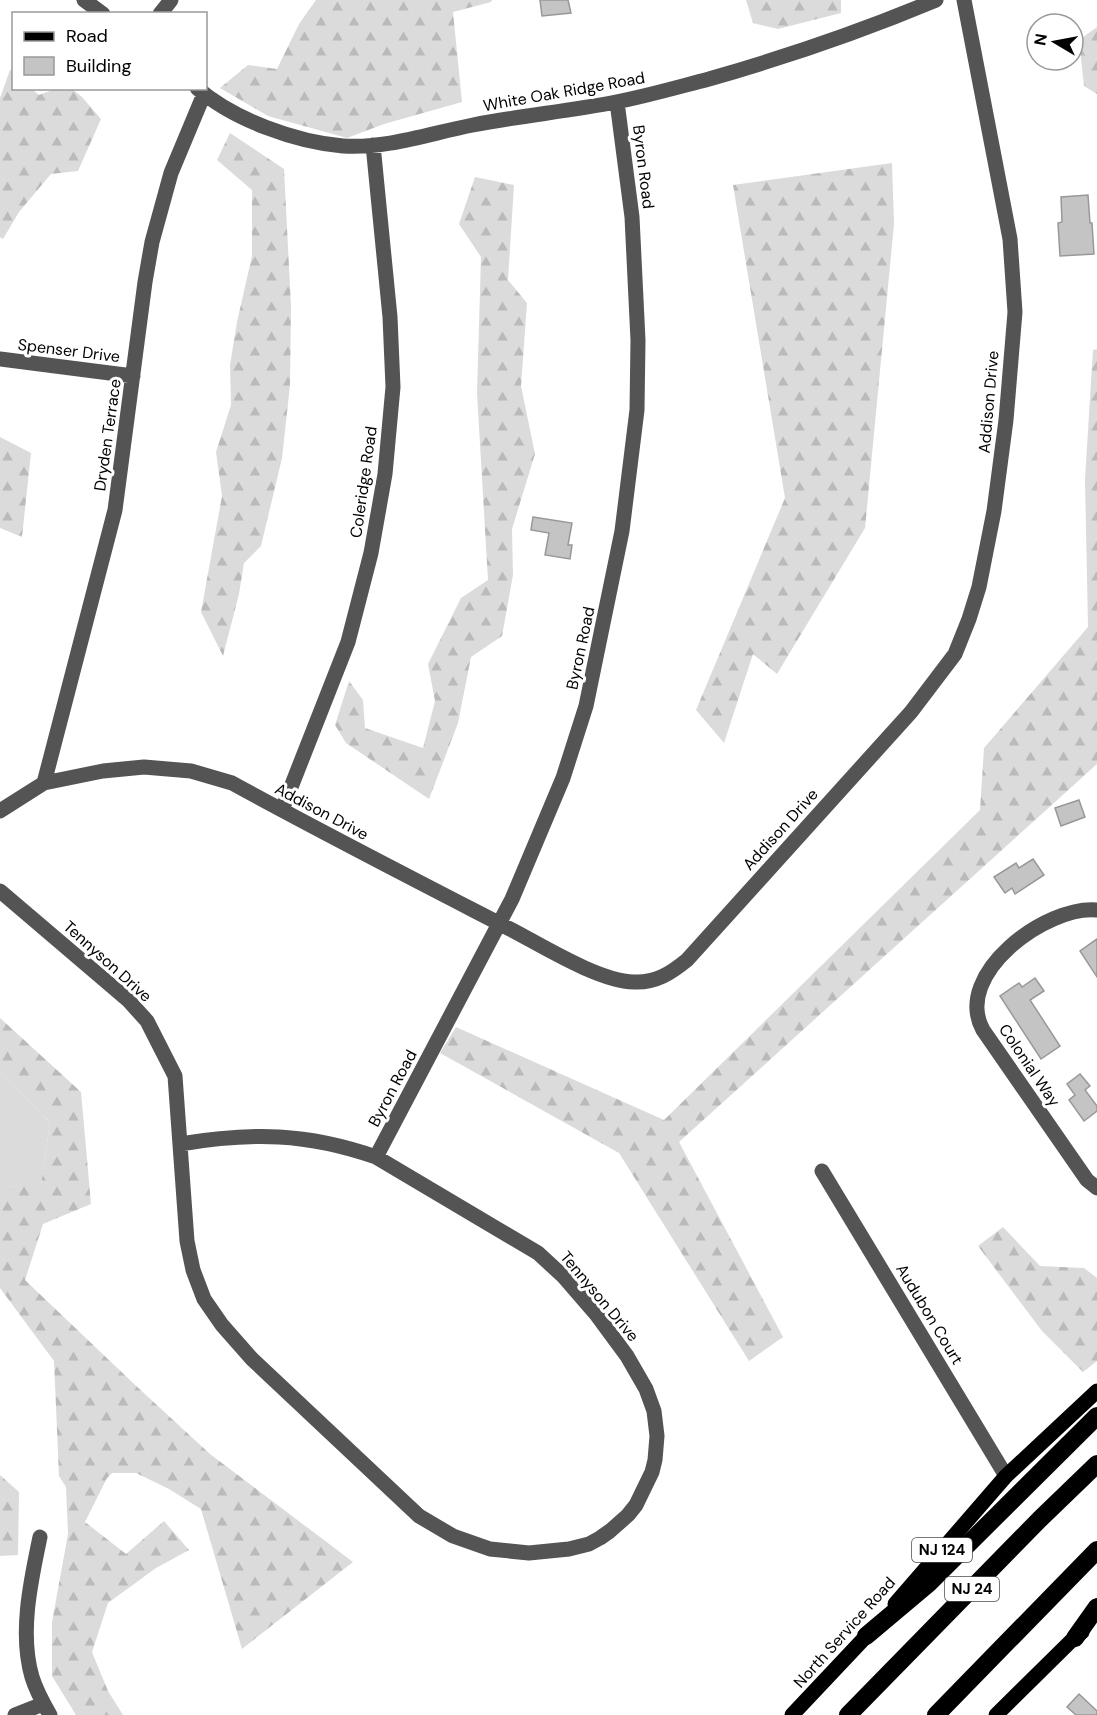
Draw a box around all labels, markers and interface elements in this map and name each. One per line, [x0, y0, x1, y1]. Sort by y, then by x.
legend [12, 12, 207, 90]
north arrow [1025, 12, 1085, 72]
text: Road [66, 24, 108, 48]
text: N [1029, 32, 1052, 47]
text: Building [66, 54, 131, 78]
street label: White Oak Ridge Road [482, 67, 647, 116]
street label: Byron Road [628, 124, 659, 210]
street label: Spenser Drive [17, 334, 121, 367]
street label: Addison Drive [974, 350, 1003, 454]
street label: Dryden Terrace [89, 378, 126, 493]
street label: Coleridge Road [345, 425, 382, 539]
street label: Byron Road [561, 605, 600, 692]
street label: Addison Drive [271, 778, 372, 845]
street label: Addison Drive [738, 784, 823, 875]
street label: Tennyson Drive [59, 916, 156, 1007]
street label: Colonial Way [994, 1020, 1065, 1111]
street label: Byron Road [363, 1046, 422, 1130]
street label: Tennyson Drive [556, 1247, 644, 1346]
street label: Audubon Court [891, 1260, 968, 1369]
road number: NJ 124 [912, 1538, 972, 1562]
street label: North Service Road [789, 1572, 900, 1692]
road number: NJ 24 [945, 1577, 999, 1601]

